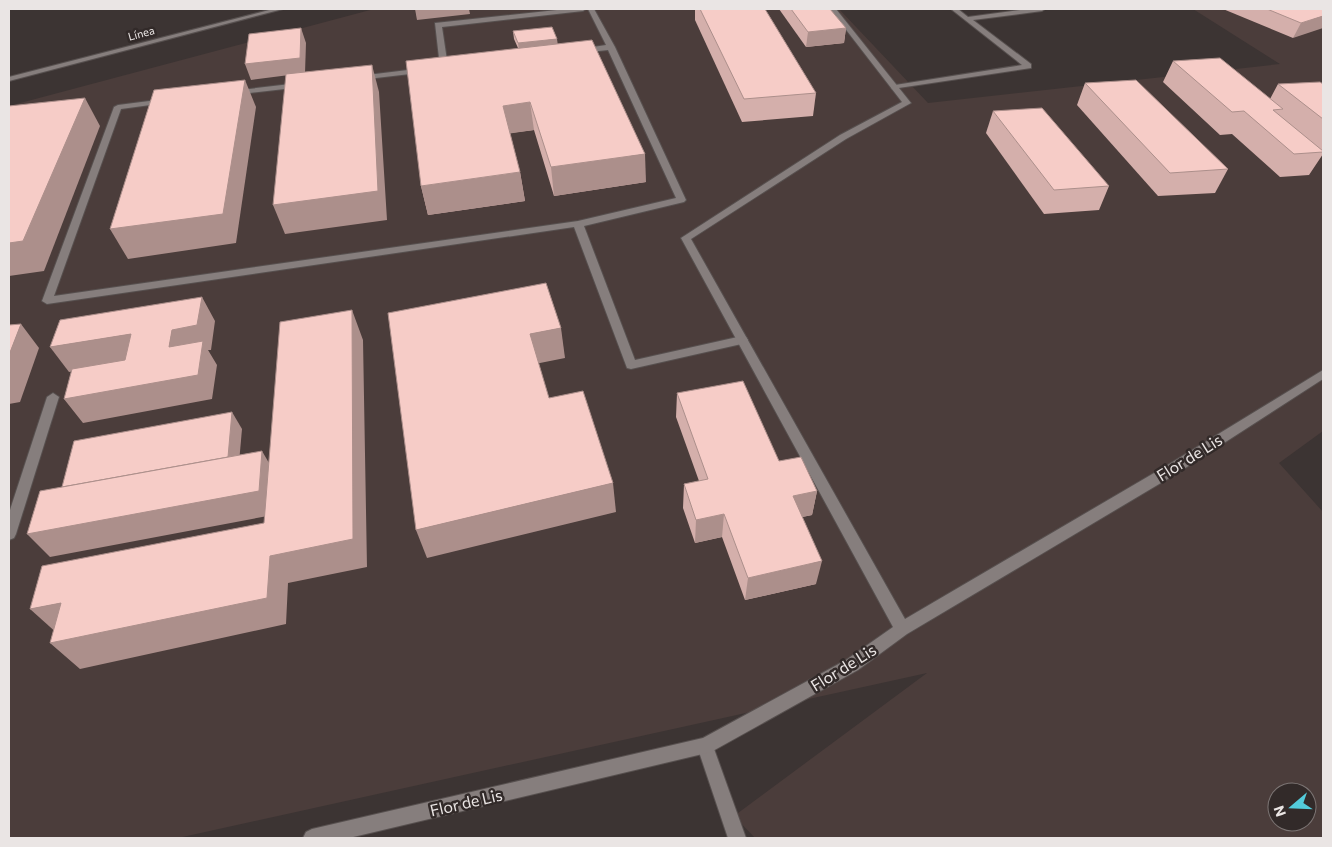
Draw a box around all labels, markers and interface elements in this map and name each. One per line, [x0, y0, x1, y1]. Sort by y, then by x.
street label: Línea [126, 23, 156, 43]
street label: Flor de Lis [1153, 429, 1225, 485]
street label: Flor de Lis [807, 639, 879, 695]
north arrow [1267, 782, 1317, 832]
street label: Flor de Lis [428, 784, 504, 820]
text: N [1269, 804, 1289, 819]

